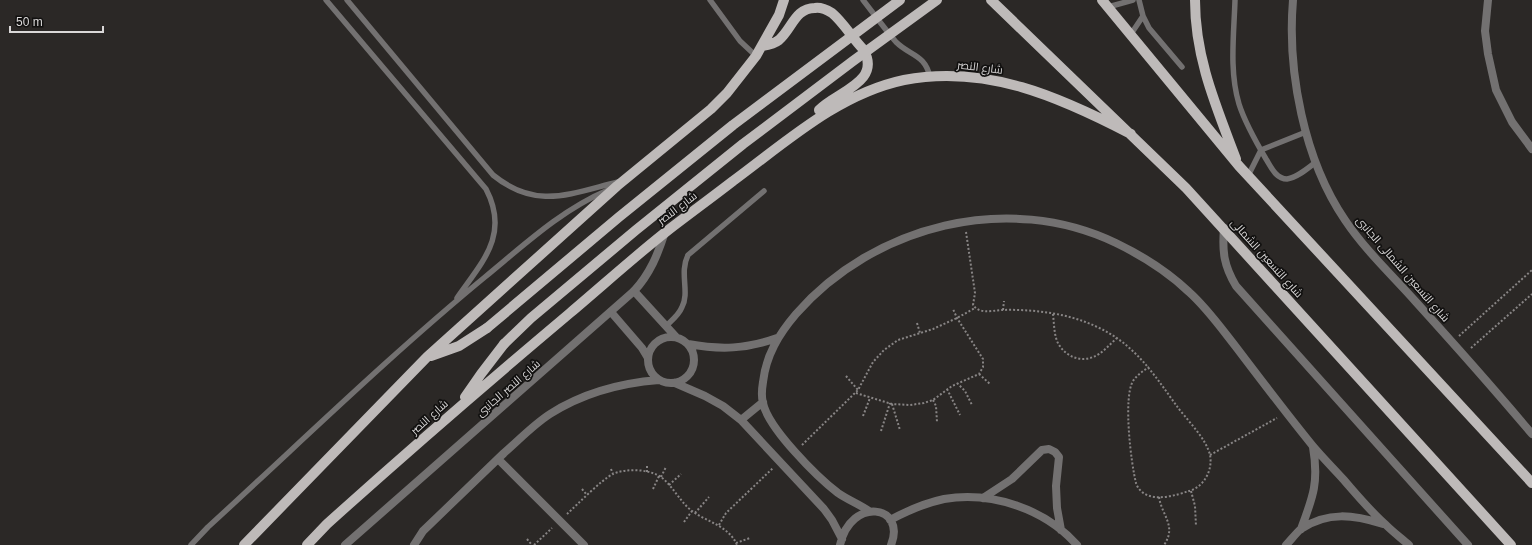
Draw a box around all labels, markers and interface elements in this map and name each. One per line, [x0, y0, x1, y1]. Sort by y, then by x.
scale bar [10, 8, 103, 34]
text: 50 m [16, 15, 43, 29]
street label: شارع النصر [955, 58, 1004, 78]
street label: شارع النصر [654, 189, 700, 229]
street label: شارع التسعين الشمالى الجانبى [1353, 214, 1452, 325]
street label: شارع التسعين الشمالى [1227, 216, 1305, 301]
street label: شارع النصر الجانبى [474, 357, 543, 420]
street label: شارع النصر [407, 397, 451, 439]

